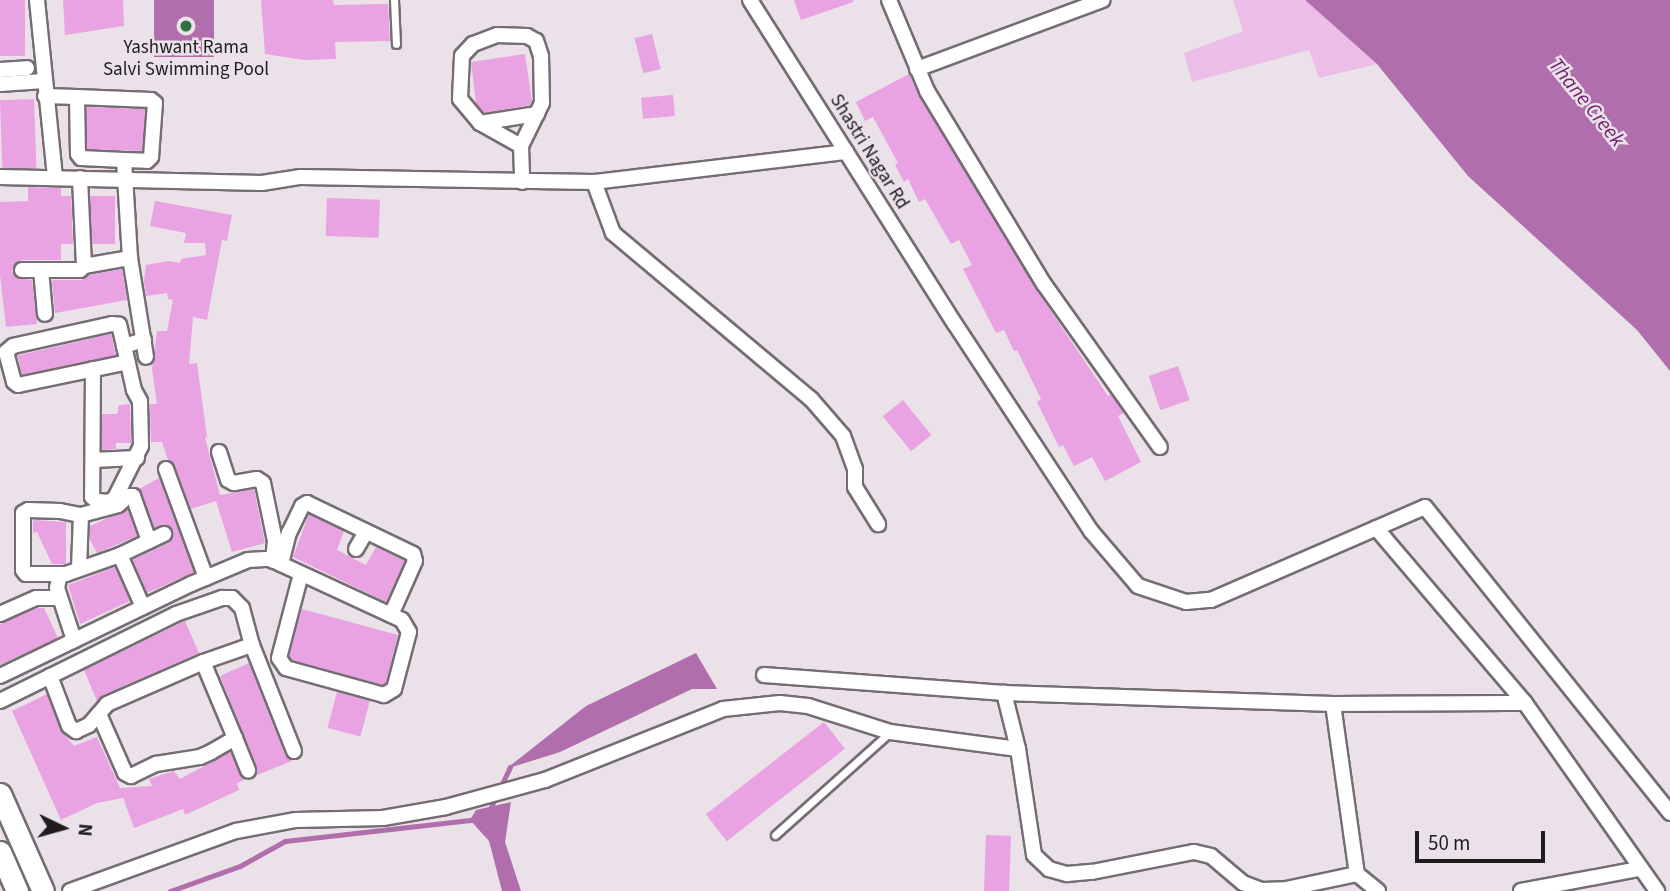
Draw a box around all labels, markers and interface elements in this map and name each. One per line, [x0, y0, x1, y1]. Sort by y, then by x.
marker: Yashwant Rama Salvi Swimming Pool [178, 18, 194, 34]
place label: Yashwant Rama Salvi Swimming Pool [103, 37, 269, 81]
water label: Thane Creek [1544, 53, 1630, 151]
street label: Shastri Nagar Rd [825, 90, 913, 214]
north arrow [28, 793, 98, 863]
scale bar [1418, 818, 1548, 862]
text: N [70, 822, 98, 837]
text: 50 m [1428, 828, 1470, 858]

